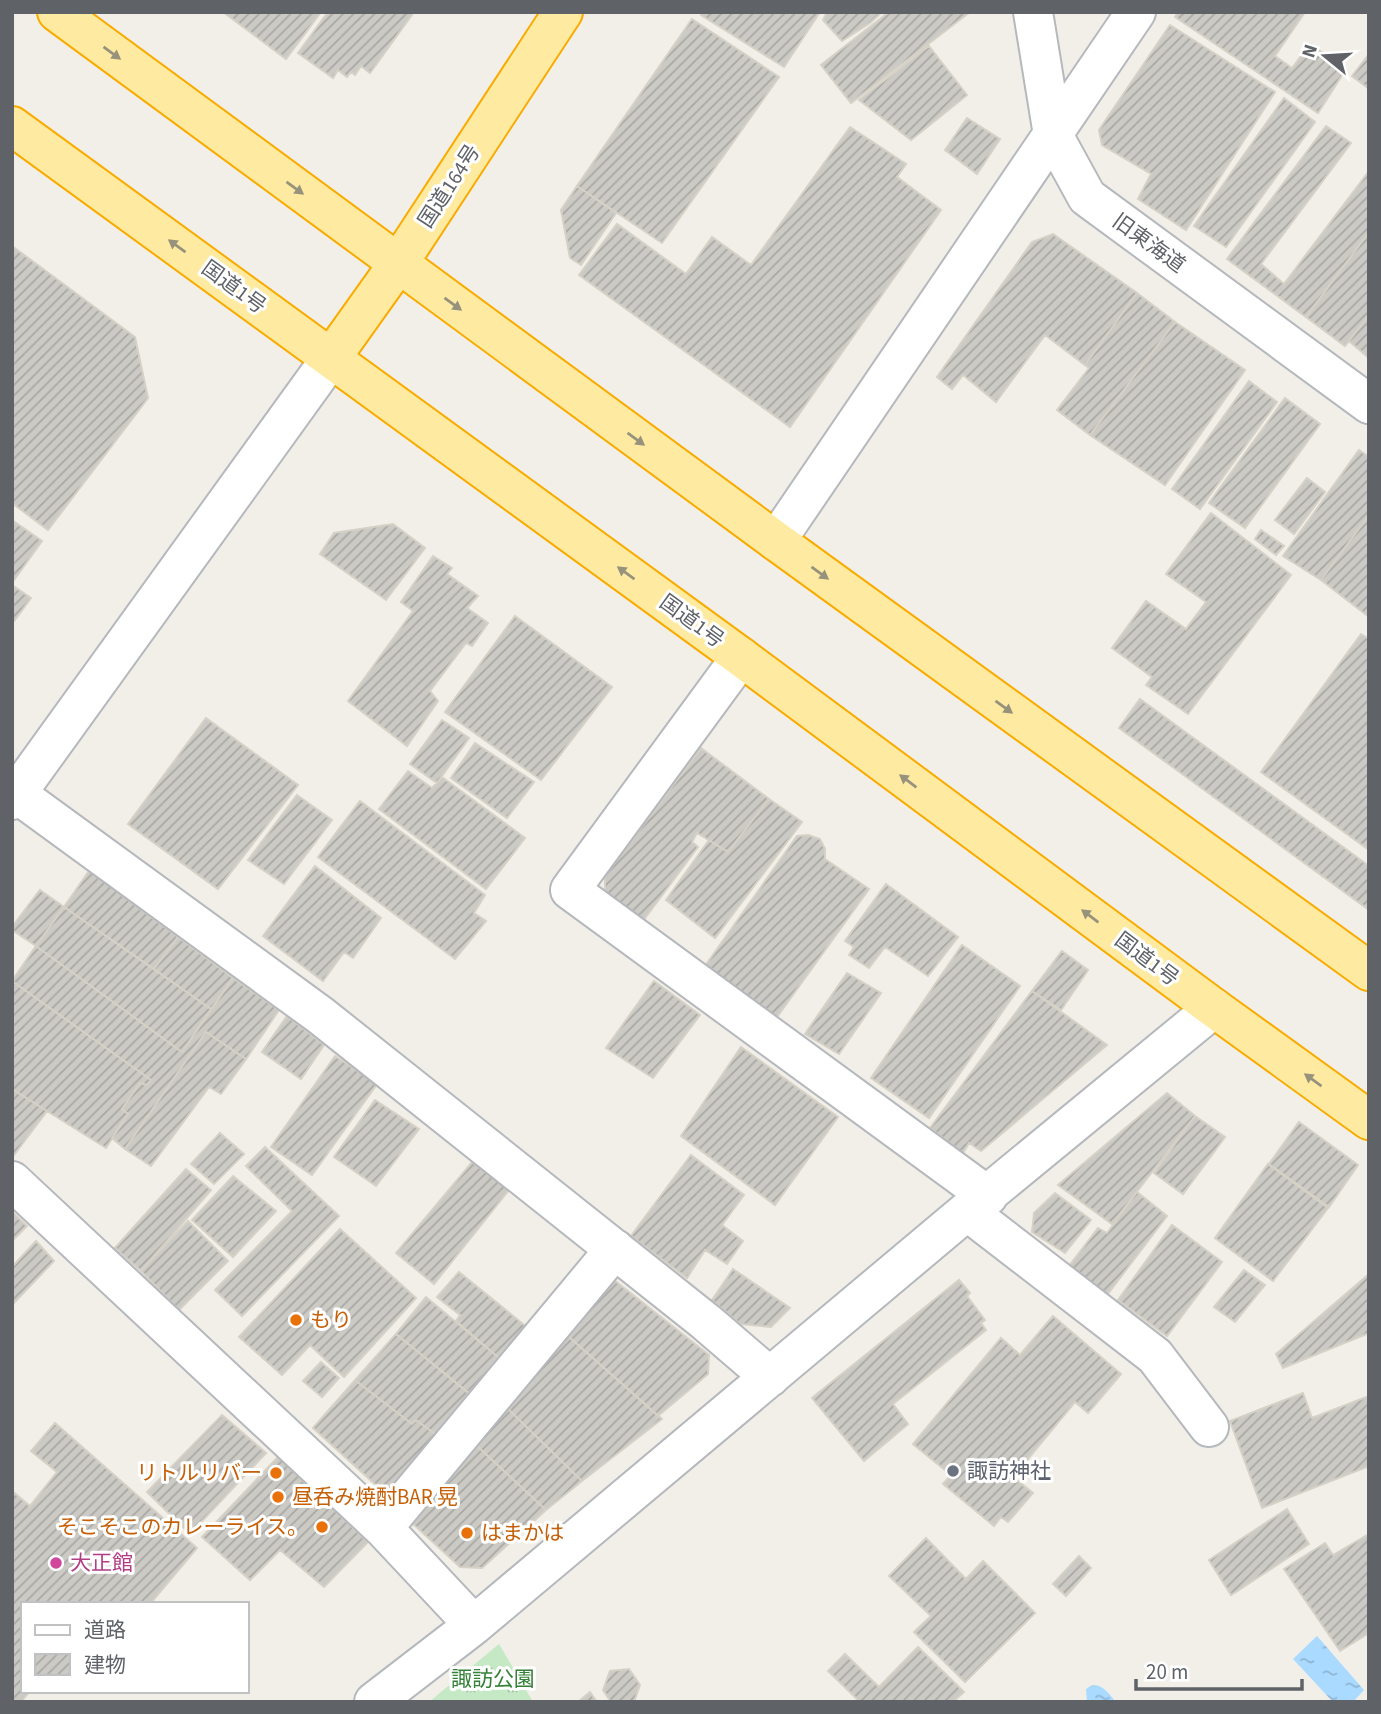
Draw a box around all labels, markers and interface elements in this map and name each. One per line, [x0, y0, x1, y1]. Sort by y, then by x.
north arrow [1290, 21, 1360, 91]
text: N [1295, 41, 1325, 61]
one-way arrow [103, 46, 121, 60]
street label: 国道164号 [411, 138, 487, 234]
one-way arrow [286, 181, 304, 195]
street label: 旧東海道 [1106, 206, 1192, 280]
one-way arrow [168, 239, 186, 253]
street label: 国道1号 [195, 253, 273, 321]
one-way arrow [444, 297, 462, 311]
one-way arrow [627, 432, 645, 446]
one-way arrow [617, 566, 635, 580]
one-way arrow [811, 566, 829, 580]
street label: 国道1号 [653, 587, 731, 655]
one-way arrow [995, 699, 1013, 713]
one-way arrow [899, 774, 917, 788]
one-way arrow [1082, 909, 1100, 924]
street label: 国道1号 [1109, 925, 1185, 993]
one-way arrow [1304, 1073, 1322, 1087]
place label: もり [310, 1305, 352, 1335]
marker: もり [288, 1312, 304, 1328]
place label: 諏訪神社 [967, 1456, 1051, 1486]
place label: リトルリバー [136, 1458, 262, 1488]
marker: 諏訪神社 [945, 1463, 961, 1479]
marker: リトルリバー [268, 1465, 284, 1481]
place label: 昼呑み焼酎BAR 晃 [292, 1482, 458, 1512]
marker: 昼呑み焼酎BAR 晃 [270, 1489, 286, 1505]
place label: そこそこのカレーライス。 [57, 1512, 308, 1542]
place label: はまかは [481, 1518, 564, 1548]
marker: そこそこのカレーライス。 [314, 1519, 330, 1535]
marker: はまかは [459, 1525, 475, 1541]
place label: 大正館 [70, 1548, 133, 1578]
marker: 大正館 [48, 1555, 64, 1571]
legend [21, 1602, 248, 1693]
text: 道路 [84, 1615, 126, 1645]
scale bar [1136, 1648, 1302, 1692]
text: 建物 [84, 1650, 126, 1680]
text: 20 m [1146, 1657, 1188, 1687]
park label: 諏訪公園 [451, 1664, 535, 1694]

